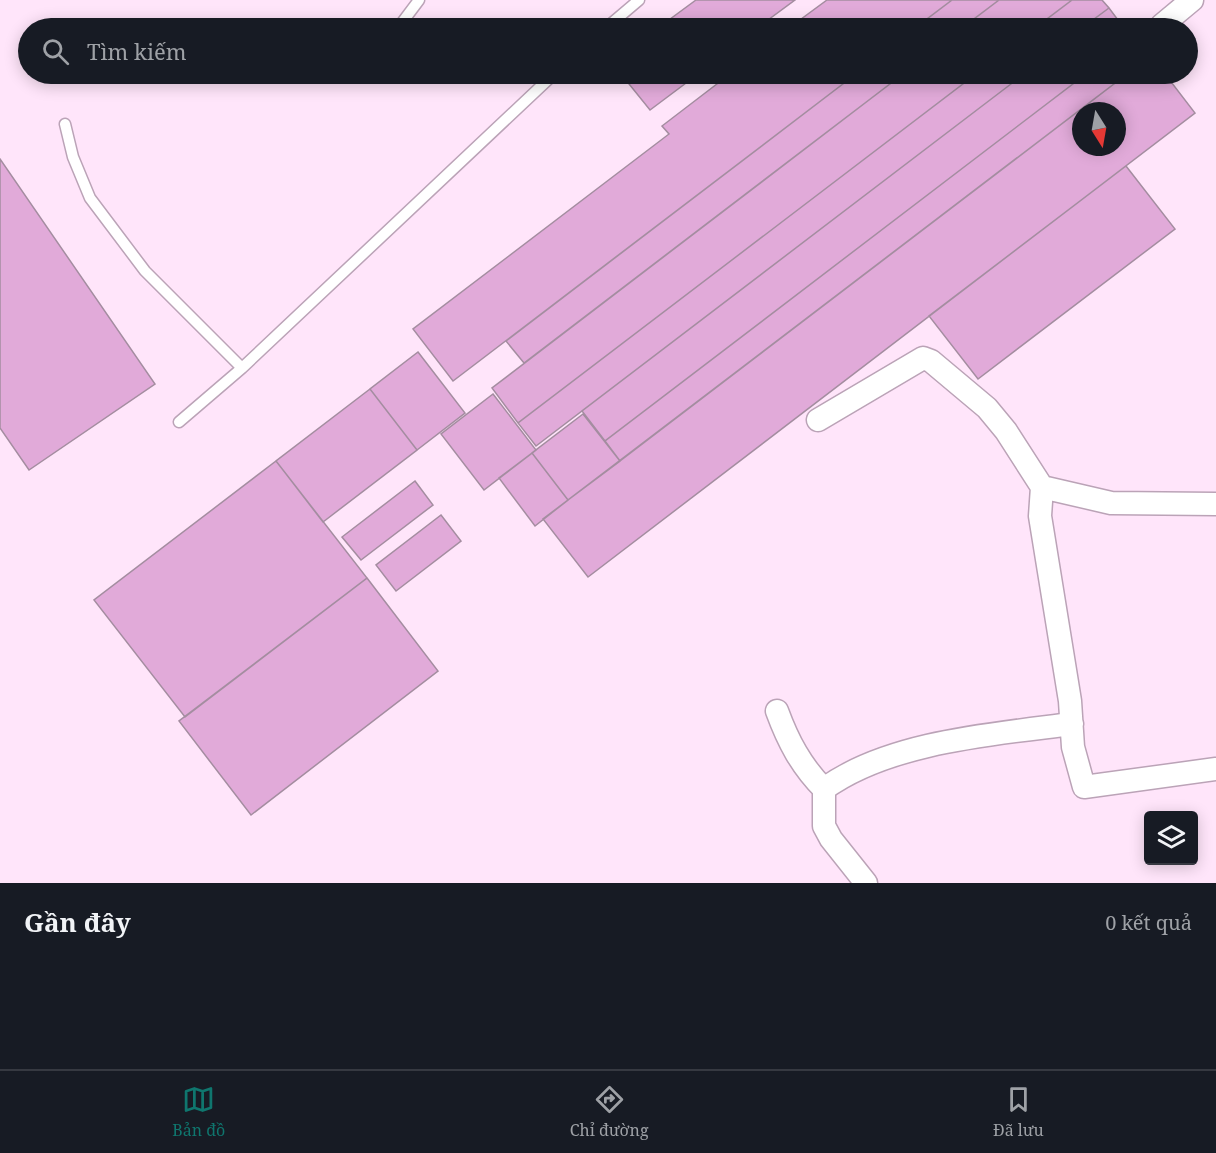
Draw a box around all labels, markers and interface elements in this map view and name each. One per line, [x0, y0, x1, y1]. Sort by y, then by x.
search box [18, 18, 1198, 84]
icon: search [39, 35, 72, 68]
text: Tìm kiếm [87, 36, 187, 66]
north arrow [1072, 102, 1126, 156]
map controls [1144, 811, 1198, 865]
button: layers [1144, 811, 1198, 865]
text: Gần đây [24, 904, 131, 940]
text: 0 kết quả [1105, 909, 1192, 936]
tab: Bản đồ [172, 1083, 225, 1141]
tab: Chỉ đường [570, 1083, 649, 1141]
tab: Đã lưu [993, 1083, 1044, 1141]

